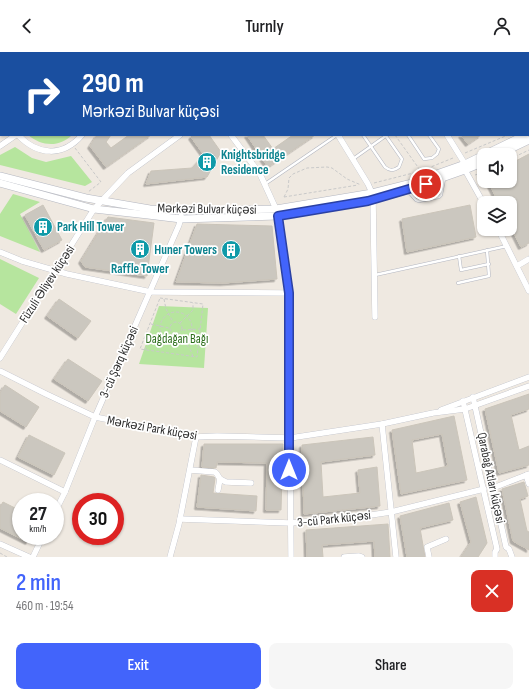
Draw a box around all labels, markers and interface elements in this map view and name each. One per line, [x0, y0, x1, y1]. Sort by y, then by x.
icon: back [16, 15, 38, 37]
icon: person [491, 15, 513, 37]
text: Turnly [245, 16, 284, 37]
text: 290 m [82, 67, 144, 100]
icon: right [16, 68, 68, 120]
text: Mərkəzi Bulvar küçəsi [82, 101, 219, 122]
place label: Knightsbridge Residence [221, 147, 286, 178]
map controls [477, 148, 517, 236]
button: sound [477, 148, 517, 188]
building icon: Knightsbridge Residence [196, 151, 218, 173]
pin [409, 167, 443, 201]
icon: arrive [415, 173, 437, 195]
button: layers [477, 196, 517, 236]
street label: Mərkəzi Bulvar küçəsi [157, 200, 257, 218]
building icon: Park Hill Tower [32, 216, 54, 238]
place label: Park Hill Tower [57, 219, 124, 235]
building icon: Raffle Tower [129, 238, 151, 260]
building icon: Huner Towers [220, 239, 242, 261]
street label: Füzuli Əliyev küçəsi [16, 242, 78, 326]
place label: Huner Towers [154, 242, 217, 258]
place label: Raffle Tower [111, 261, 169, 277]
street label: 3-cü Şərq küçəsi [96, 324, 142, 400]
park label: Dağdağan Bağı [146, 331, 208, 347]
street label: Mərkəzi Park küçəsi [106, 412, 198, 444]
street label: Qarabağ Atları küçəsi [474, 431, 508, 525]
position arrow [268, 449, 310, 491]
speed limit sign: 30 [72, 493, 124, 545]
text: 27 [29, 502, 47, 526]
street label: 3-cü Park küçəsi [296, 507, 372, 531]
text: km/h [29, 523, 47, 535]
text: 2 min [16, 568, 61, 597]
button: close [471, 570, 513, 612]
text: 460 m · 19:54 [16, 598, 74, 614]
button: Exit [16, 643, 261, 689]
button: Share [269, 643, 513, 689]

